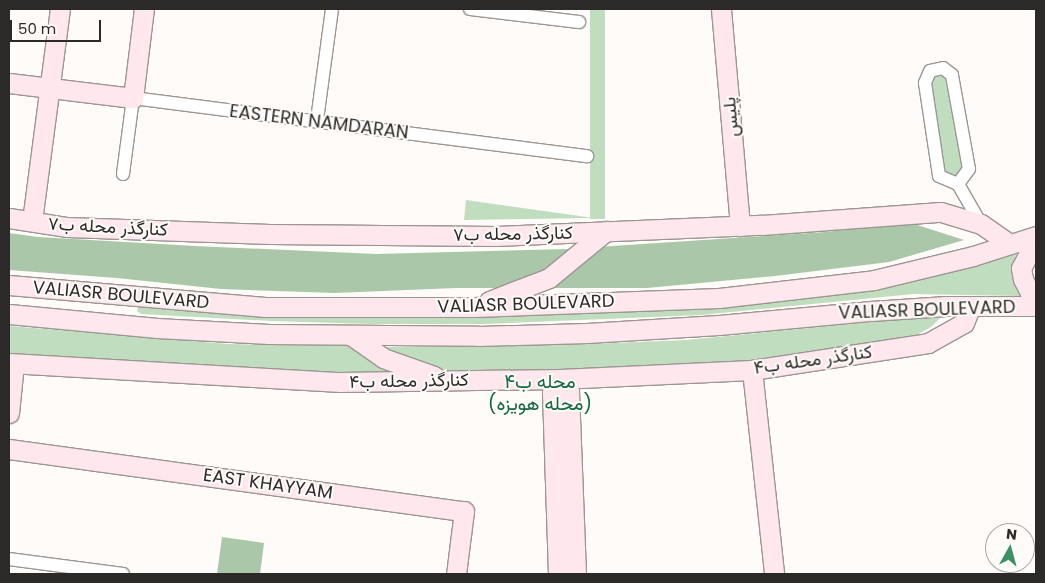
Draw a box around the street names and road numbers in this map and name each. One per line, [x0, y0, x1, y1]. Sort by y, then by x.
street label: پلیس [718, 96, 744, 138]
street label: EASTERN NAMDARAN [228, 100, 410, 144]
street label: کنارگذر محله ب۷ [48, 213, 168, 241]
street label: کنارگذر محله ب۷ [453, 222, 573, 246]
street label: VALIASR BOULEVARD [32, 277, 210, 313]
street label: VALIASR BOULEVARD [437, 290, 615, 318]
street label: VALIASR BOULEVARD [838, 296, 1016, 324]
street label: کنارگذر محله ب۴ [752, 341, 874, 379]
street label: کنارگذر محله ب۴ [349, 369, 469, 393]
street label: EAST KHAYYAM [202, 464, 334, 504]

